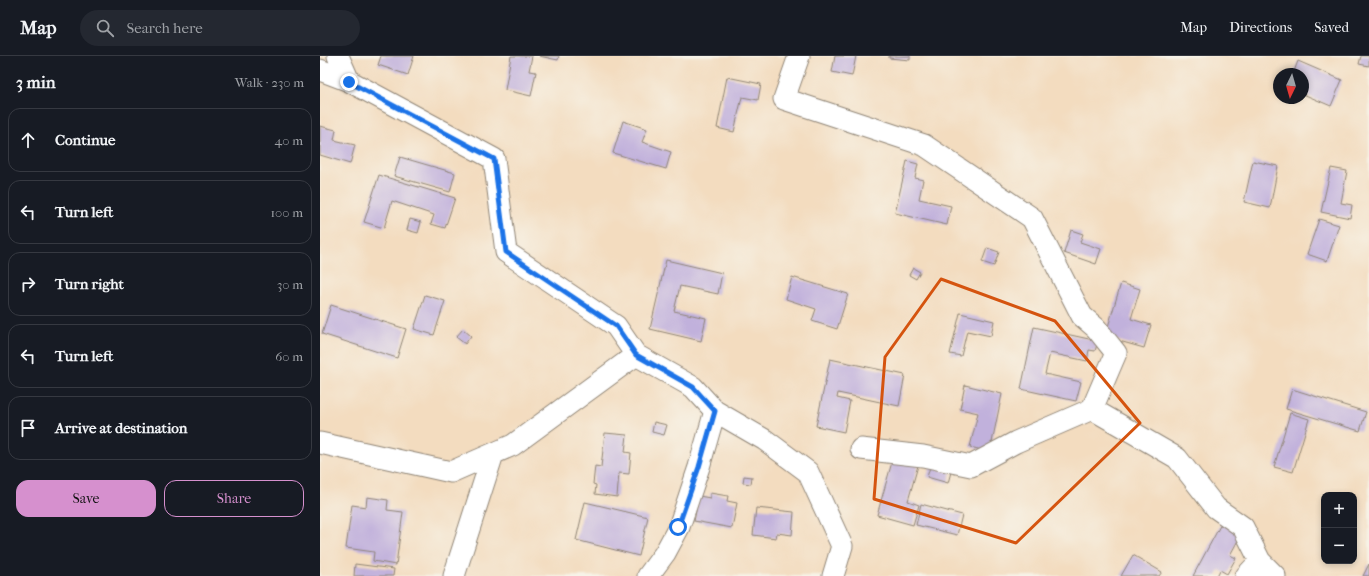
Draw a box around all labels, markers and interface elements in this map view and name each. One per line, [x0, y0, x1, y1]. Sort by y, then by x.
search box [80, 10, 360, 46]
text: Map [20, 17, 56, 39]
icon: search [94, 17, 116, 39]
text: Search here [126, 19, 203, 37]
text: Map [1180, 19, 1207, 36]
text: Directions [1229, 19, 1292, 36]
text: Saved [1314, 19, 1349, 36]
north arrow [1273, 68, 1309, 104]
text: 3 min [16, 72, 56, 92]
route end [340, 73, 358, 91]
text: Walk · 230 m [235, 75, 304, 90]
icon: ahead [17, 129, 39, 151]
text: Continue [55, 131, 115, 149]
text: 40 m [275, 133, 303, 148]
icon: left [17, 201, 39, 223]
text: Turn left [55, 203, 113, 221]
text: 100 m [270, 205, 303, 220]
icon: right [17, 273, 39, 295]
text: Turn right [55, 275, 124, 293]
text: 30 m [277, 277, 303, 292]
icon: left [17, 345, 39, 367]
text: Turn left [55, 347, 113, 365]
text: 60 m [275, 349, 303, 364]
icon: arrive [17, 417, 39, 439]
text: Arrive at destination [55, 419, 187, 437]
button: Save [16, 480, 156, 517]
button: Share [164, 480, 304, 517]
map controls [1321, 492, 1357, 564]
button: + [1321, 492, 1357, 528]
route start [669, 518, 687, 536]
button: − [1321, 528, 1357, 564]

